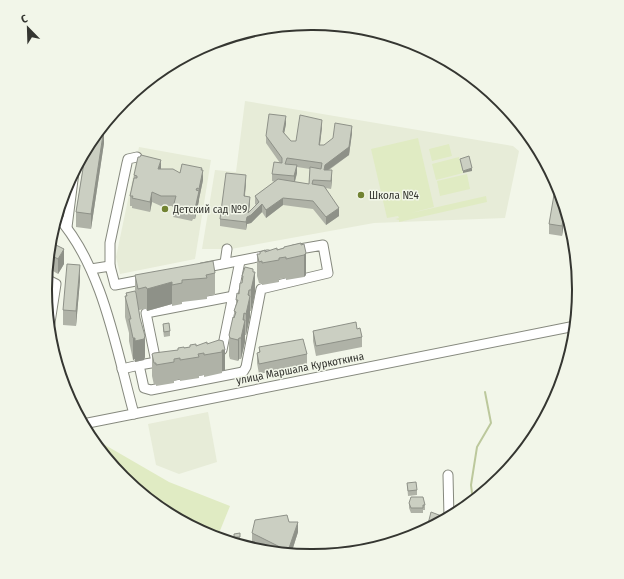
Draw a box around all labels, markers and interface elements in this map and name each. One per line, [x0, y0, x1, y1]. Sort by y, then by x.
north arrow [8, 8, 48, 48]
text: С [19, 12, 30, 26]
place label: Школа №4 [369, 189, 419, 202]
marker: Школа №4 [356, 190, 366, 200]
place label: Детский сад №9 [172, 203, 247, 216]
marker: Детский сад №9 [160, 204, 170, 214]
street label: улица Маршала Куркоткина [235, 350, 365, 387]

